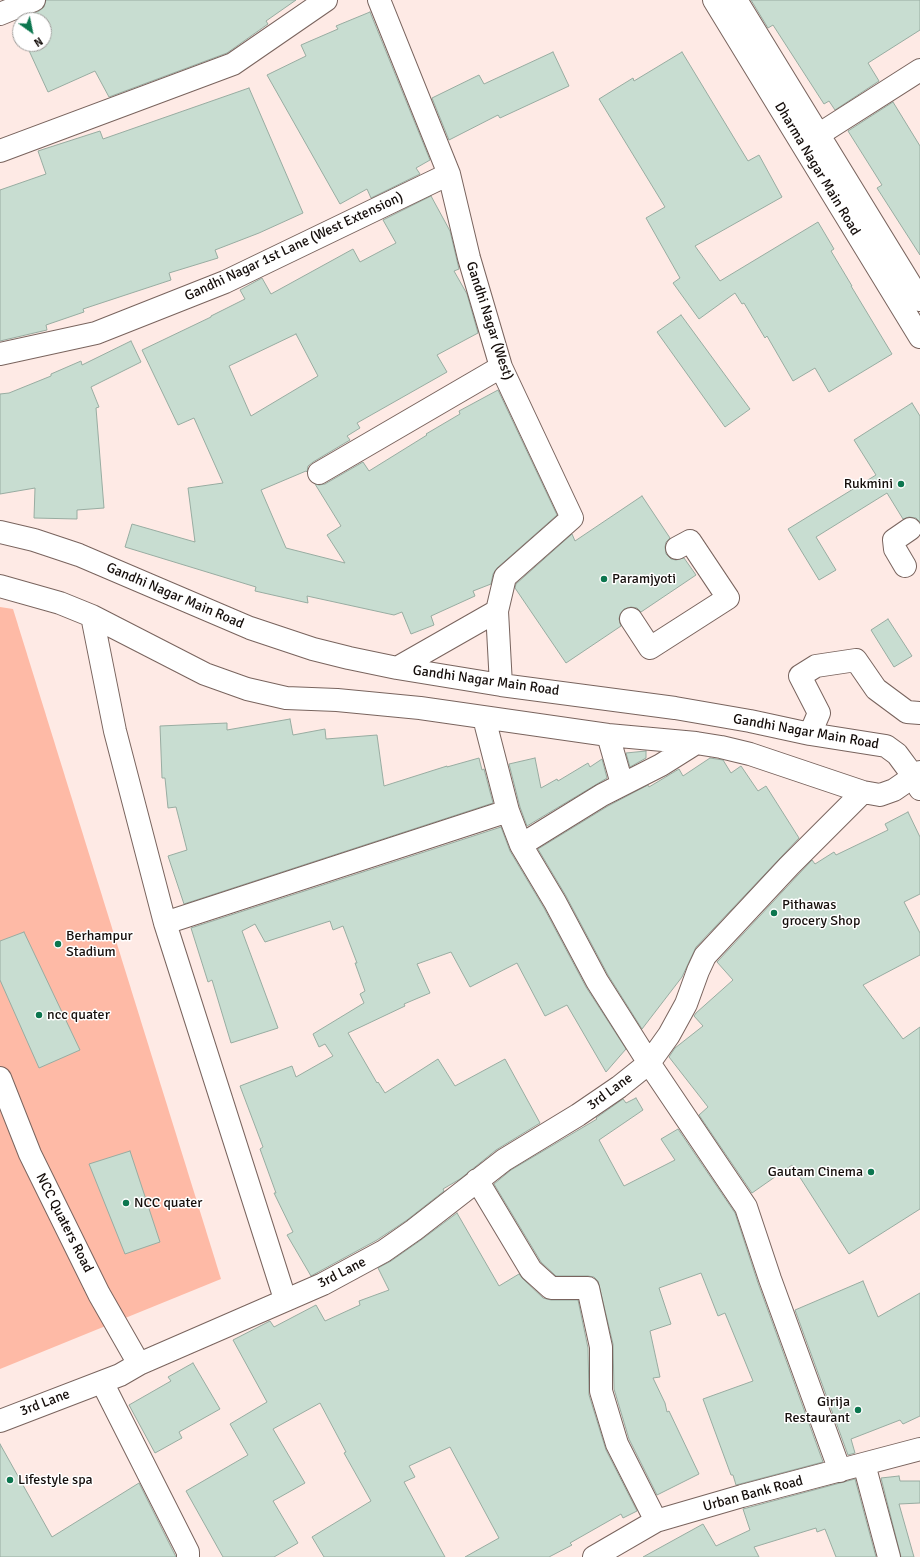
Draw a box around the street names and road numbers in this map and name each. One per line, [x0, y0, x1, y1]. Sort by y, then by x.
street label: Dharma Nagar Main Road [771, 99, 863, 239]
street label: Gandhi Nagar 1st Lane (West Extension) [182, 189, 406, 305]
street label: Gandhi Nagar (West) [462, 260, 516, 382]
street label: Gandhi Nagar Main Road [104, 559, 246, 633]
street label: Gandhi Nagar Main Road [412, 662, 560, 700]
street label: Gandhi Nagar Main Road [732, 711, 880, 753]
street label: 3rd Lane [584, 1070, 636, 1114]
street label: NCC Quaters Road [32, 1171, 96, 1275]
street label: 3rd Lane [315, 1254, 369, 1292]
street label: 3rd Lane [18, 1386, 72, 1420]
street label: Urban Bank Road [701, 1473, 805, 1515]

